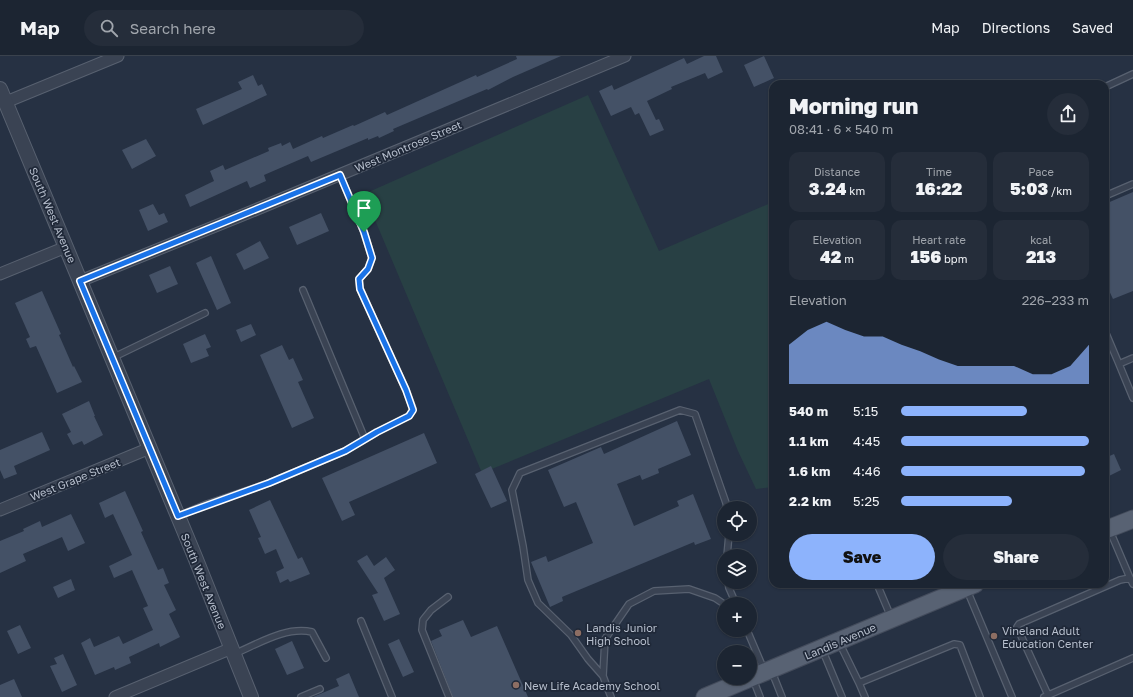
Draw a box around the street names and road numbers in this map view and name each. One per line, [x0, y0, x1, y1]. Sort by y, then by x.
street label: West Montrose Street [353, 118, 463, 174]
street label: South West Avenue [27, 165, 79, 265]
street label: West Grape Street [28, 455, 122, 503]
street label: South West Avenue [179, 531, 229, 631]
street label: Landis Avenue [802, 620, 878, 662]

